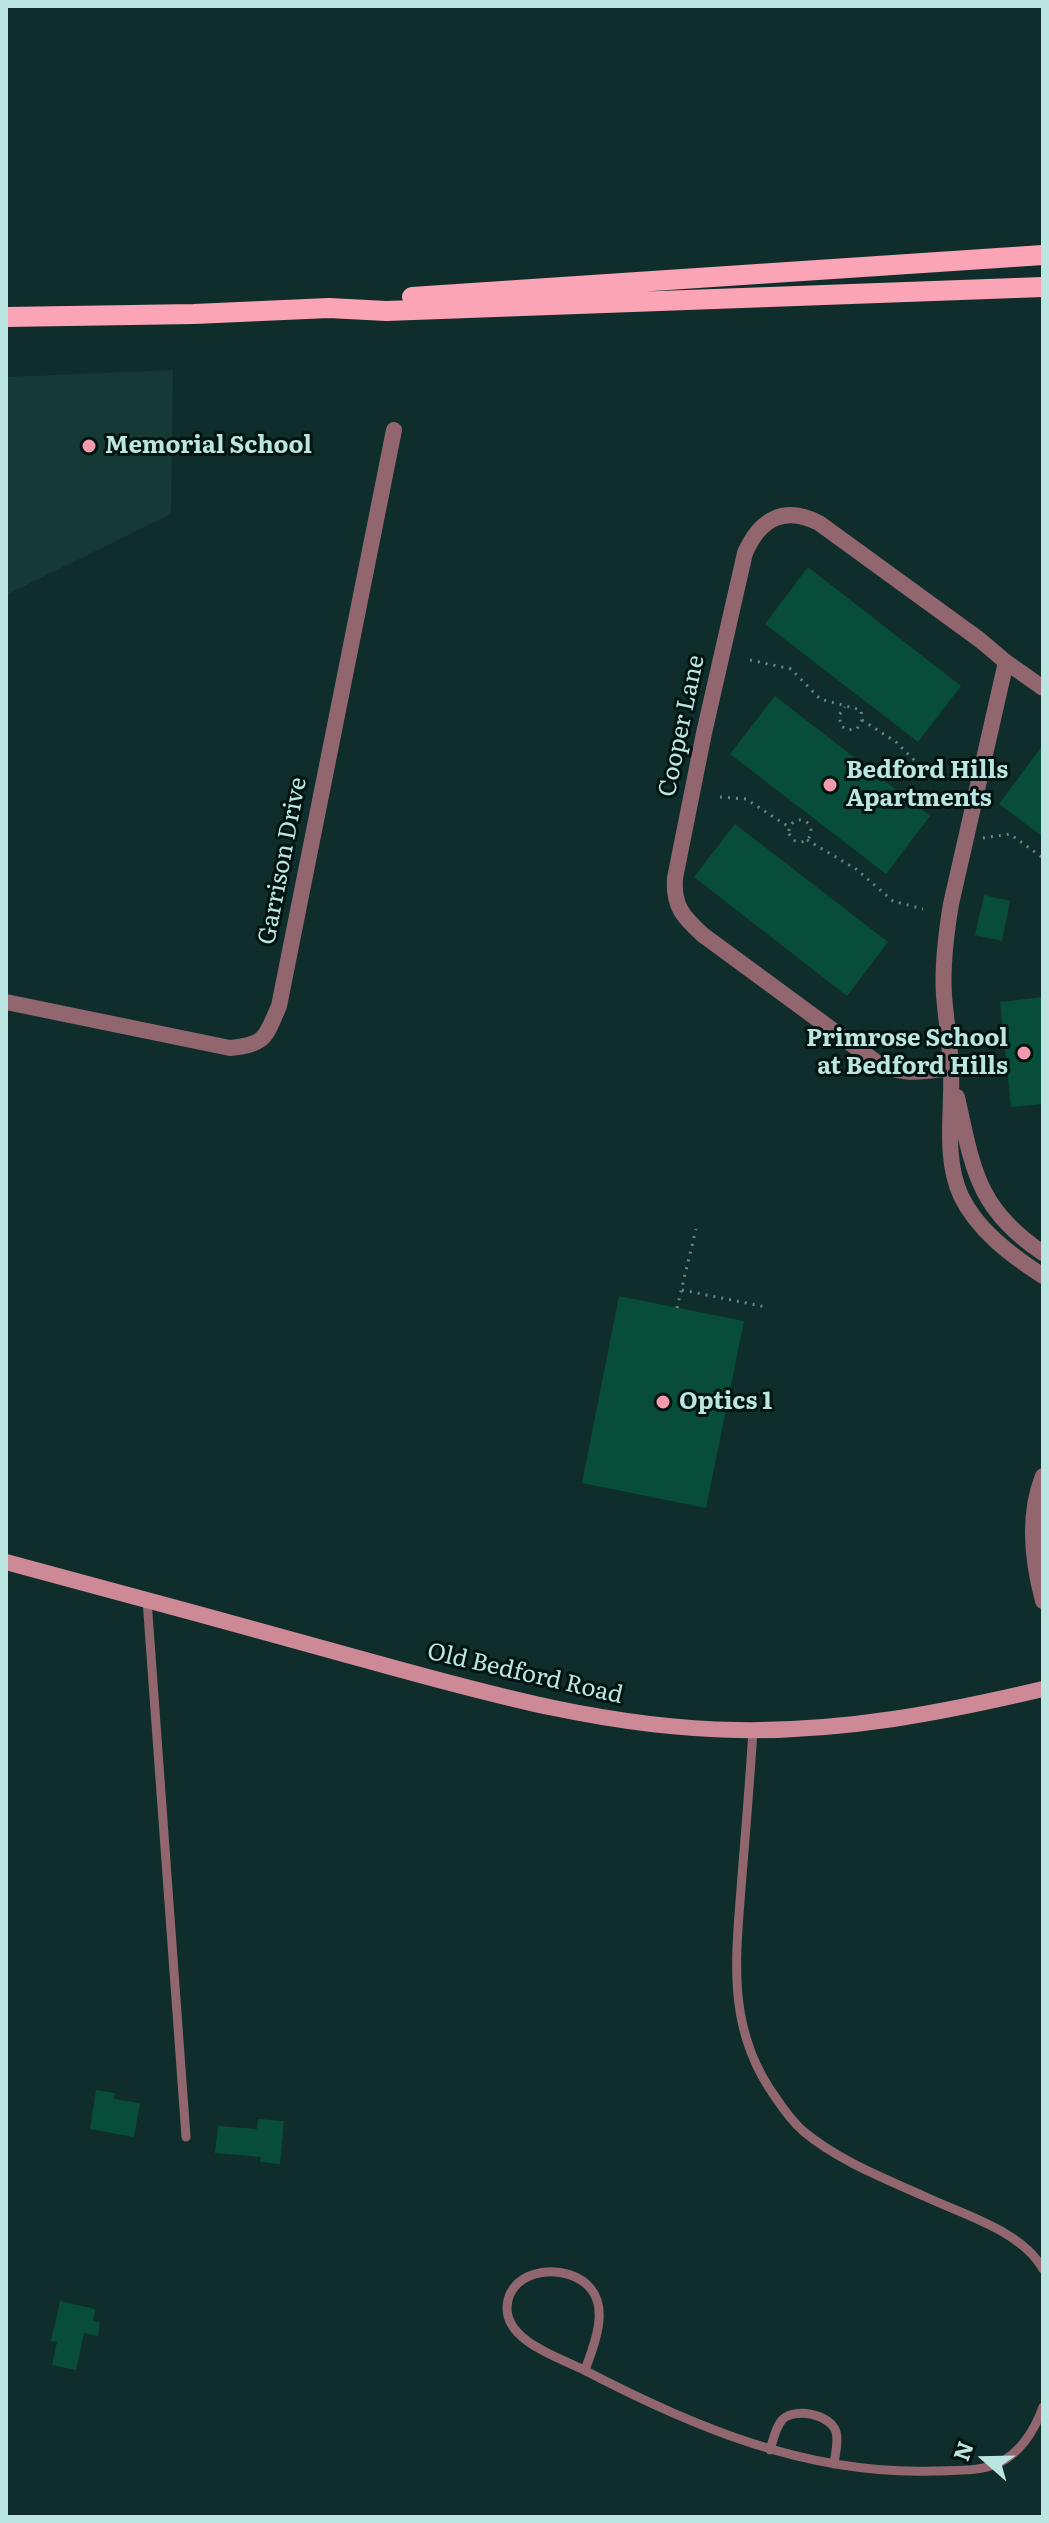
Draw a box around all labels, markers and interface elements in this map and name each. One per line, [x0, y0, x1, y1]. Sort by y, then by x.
place label: Memorial School [105, 432, 312, 460]
marker: Memorial School [80, 437, 98, 455]
street label: Cooper Lane [653, 653, 711, 799]
place label: Bedford Hills Apartments [846, 757, 1008, 813]
street label: Garrison Drive [253, 775, 313, 947]
marker: Bedford Hills Apartments [821, 776, 839, 794]
place label: Primrose School at Bedford Hills [806, 1025, 1008, 1081]
marker: Primrose School at Bedford Hills [1015, 1044, 1033, 1062]
place label: Optics 1 [679, 1388, 772, 1416]
marker: Optics 1 [654, 1393, 672, 1411]
street label: Old Bedford Road [424, 1637, 626, 1711]
north arrow [945, 2419, 1025, 2499]
text: N [943, 2436, 981, 2465]

